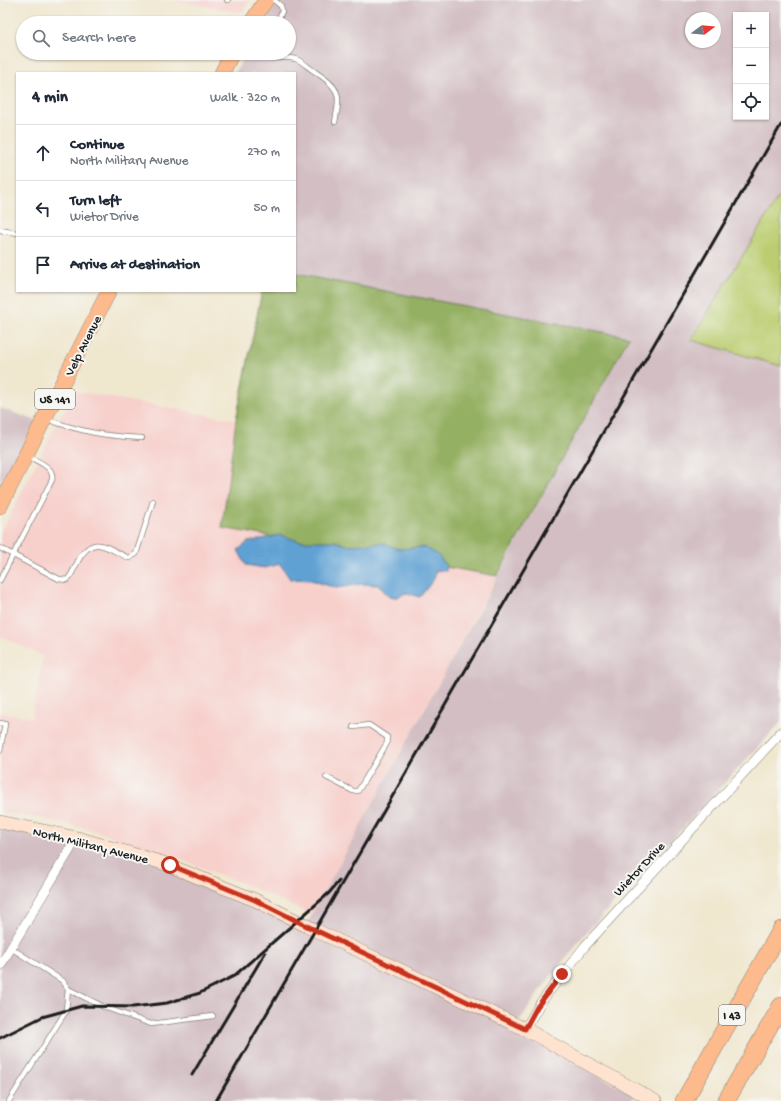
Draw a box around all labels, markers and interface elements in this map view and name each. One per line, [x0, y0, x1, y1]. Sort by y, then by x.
north arrow [685, 12, 721, 48]
map controls [733, 12, 769, 120]
button: + [733, 12, 769, 48]
search box [16, 16, 296, 60]
icon: search [30, 27, 52, 49]
text: Search here [62, 29, 136, 47]
button: − [733, 48, 769, 84]
button: locate [733, 84, 769, 120]
text: 4 min [32, 88, 68, 108]
text: Walk · 320 m [210, 91, 280, 106]
text: Continue [70, 136, 124, 154]
icon: ahead [32, 142, 54, 164]
text: 270 m [247, 145, 280, 160]
text: North Military Avenue [70, 154, 188, 169]
text: Turn left [70, 192, 121, 210]
icon: left [32, 198, 54, 220]
text: 50 m [253, 201, 280, 216]
text: Wietor Drive [70, 210, 139, 225]
icon: arrive [32, 254, 54, 276]
text: Arrive at destination [70, 256, 200, 274]
street label: Velp Avenue [62, 313, 106, 380]
road number: US 141 [35, 389, 75, 409]
street label: North Military Avenue [31, 825, 150, 868]
street label: Wietor Drive [611, 839, 669, 900]
route start [161, 856, 179, 874]
route end [553, 965, 571, 983]
road number: I 43 [719, 1005, 745, 1025]

